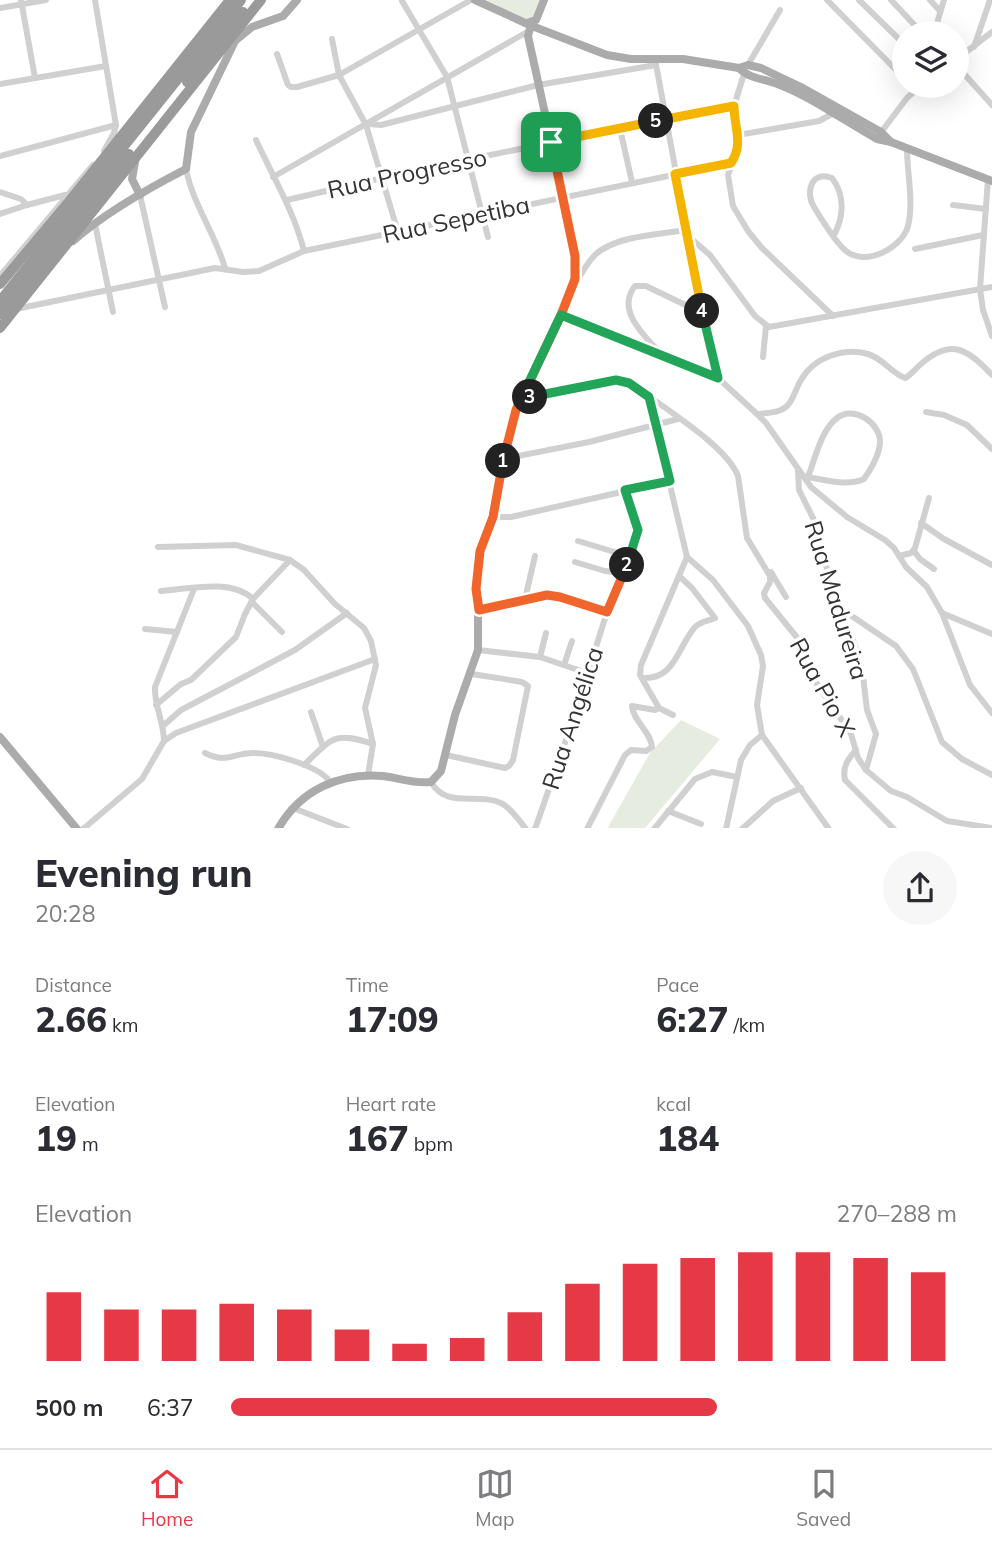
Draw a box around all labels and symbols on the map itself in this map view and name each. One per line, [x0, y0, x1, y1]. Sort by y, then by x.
pin: 5 [638, 104, 674, 138]
pin [521, 112, 581, 172]
street label: Rua Progresso [324, 141, 490, 205]
street label: Rua Sepetiba [380, 189, 532, 249]
pin: 4 [684, 294, 720, 328]
pin: 3 [512, 380, 548, 414]
pin: 1 [486, 444, 520, 478]
street label: Rua Madureira [799, 517, 875, 683]
pin: 2 [610, 548, 644, 582]
street label: Rua Pio X [784, 632, 862, 742]
street label: Rua Angélica [535, 643, 609, 793]

